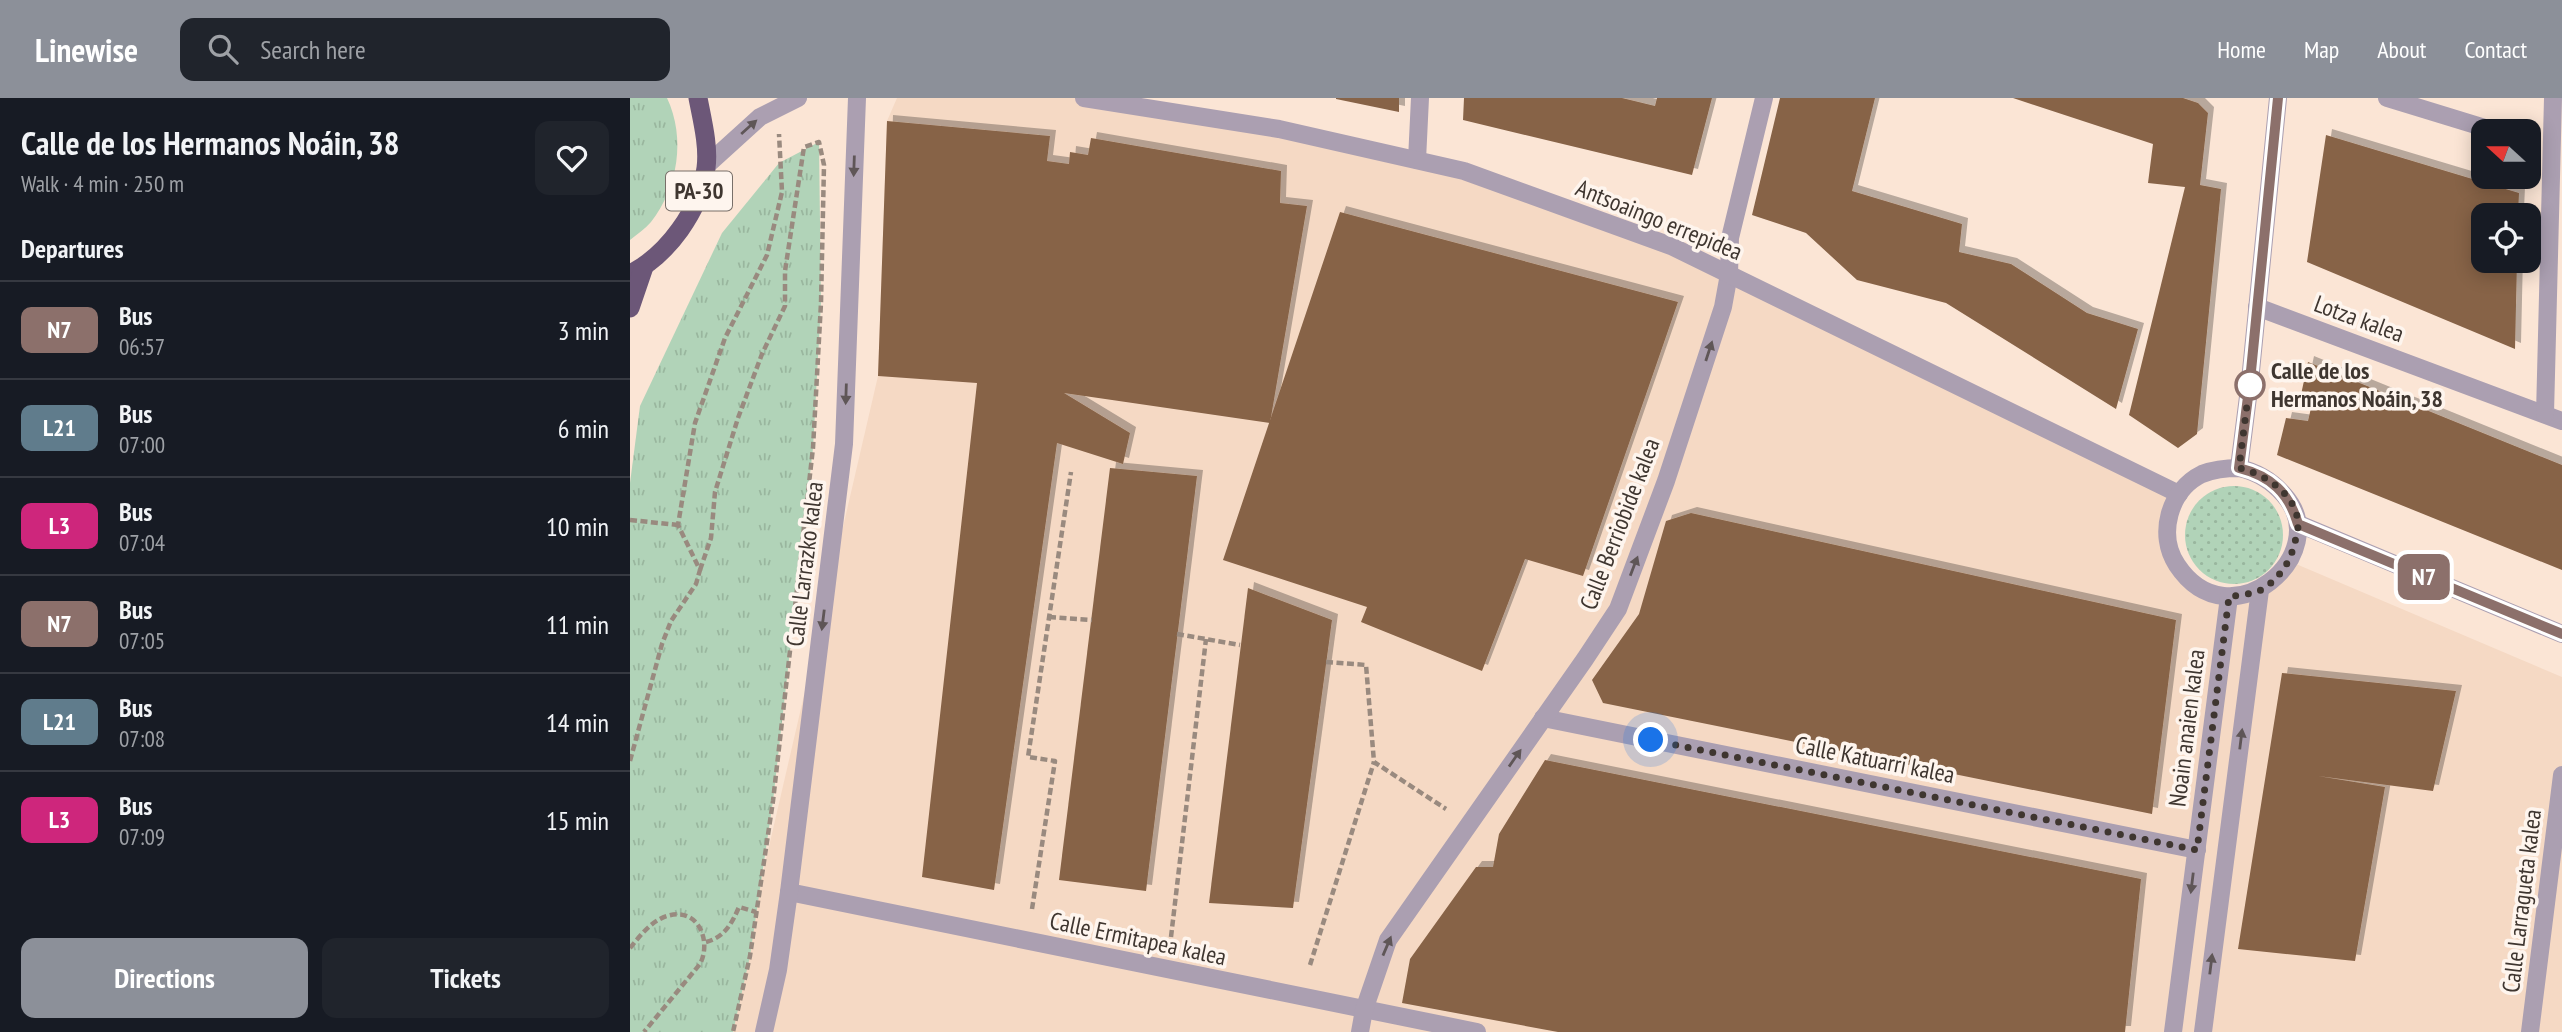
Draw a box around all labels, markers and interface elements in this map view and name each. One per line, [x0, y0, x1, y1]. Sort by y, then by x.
search box [180, 18, 670, 81]
text: Linewise [35, 28, 138, 71]
icon: search [204, 30, 242, 68]
text: Search here [260, 33, 366, 66]
text: Home [2217, 34, 2266, 65]
text: Map [2304, 34, 2339, 65]
text: About [2377, 34, 2426, 65]
text: Contact [2464, 34, 2527, 65]
one-way arrow [740, 119, 758, 135]
north arrow [2471, 119, 2541, 189]
map controls [2471, 119, 2541, 273]
text: Calle de los Hermanos Noáin, 38 [21, 121, 399, 164]
button: heart [535, 121, 609, 195]
one-way arrow [849, 155, 860, 177]
text: Walk · 4 min · 250 m [21, 169, 184, 198]
road number: PA-30 [666, 172, 732, 211]
street label: Antsoaingo errepidea [1571, 172, 1747, 267]
button: locate [2471, 203, 2541, 273]
text: Departures [21, 232, 124, 265]
street label: Lotza kalea [2310, 288, 2408, 349]
text: Bus [119, 299, 152, 332]
text: N7 [47, 314, 72, 345]
text: 3 min [558, 314, 609, 347]
text: 06:57 [119, 332, 165, 361]
one-way arrow [1704, 340, 1714, 361]
place label: Calle de los Hermanos Noáin, 38 [2271, 355, 2443, 414]
marker: Calle de los Hermanos Noáin, 38 [2235, 370, 2265, 400]
one-way arrow [840, 383, 851, 405]
text: Bus [119, 397, 152, 430]
text: L21 [43, 412, 76, 443]
text: 6 min [558, 412, 609, 445]
text: 07:00 [119, 430, 165, 459]
street label: Calle Berriobide kalea [1573, 434, 1667, 614]
street label: Calle Larrazko kalea [779, 480, 830, 648]
text: Bus [119, 495, 152, 528]
text: L3 [49, 510, 70, 541]
text: 10 min [546, 510, 609, 543]
text: 07:04 [119, 528, 165, 557]
line badge: N7 [2392, 554, 2456, 600]
one-way arrow [1629, 555, 1640, 576]
text: N7 [2412, 561, 2436, 592]
text: Bus [119, 593, 152, 626]
text: N7 [47, 608, 72, 639]
text: 11 min [546, 608, 609, 641]
one-way arrow [817, 609, 828, 631]
text: 07:05 [119, 626, 165, 655]
street label: Noain anaien kalea [2161, 648, 2212, 808]
text: Bus [119, 691, 152, 724]
text: L21 [43, 706, 76, 737]
text: 14 min [546, 706, 609, 739]
your location [1633, 722, 1668, 757]
text: 07:08 [119, 724, 165, 753]
one-way arrow [2235, 728, 2246, 750]
street label: Calle Katuarri kalea [1793, 729, 1957, 790]
one-way arrow [1508, 749, 1521, 768]
text: Bus [119, 789, 152, 822]
text: L3 [49, 804, 70, 835]
text: 15 min [546, 804, 609, 837]
street label: Calle Larragueta kalea [2495, 808, 2548, 994]
text: 07:09 [119, 822, 165, 851]
one-way arrow [2187, 873, 2198, 895]
street label: Calle Ermitapea kalea [1047, 905, 1229, 972]
one-way arrow [1381, 936, 1393, 956]
button: Directions [21, 938, 308, 1018]
button: Tickets [322, 938, 609, 1018]
one-way arrow [2206, 953, 2217, 975]

